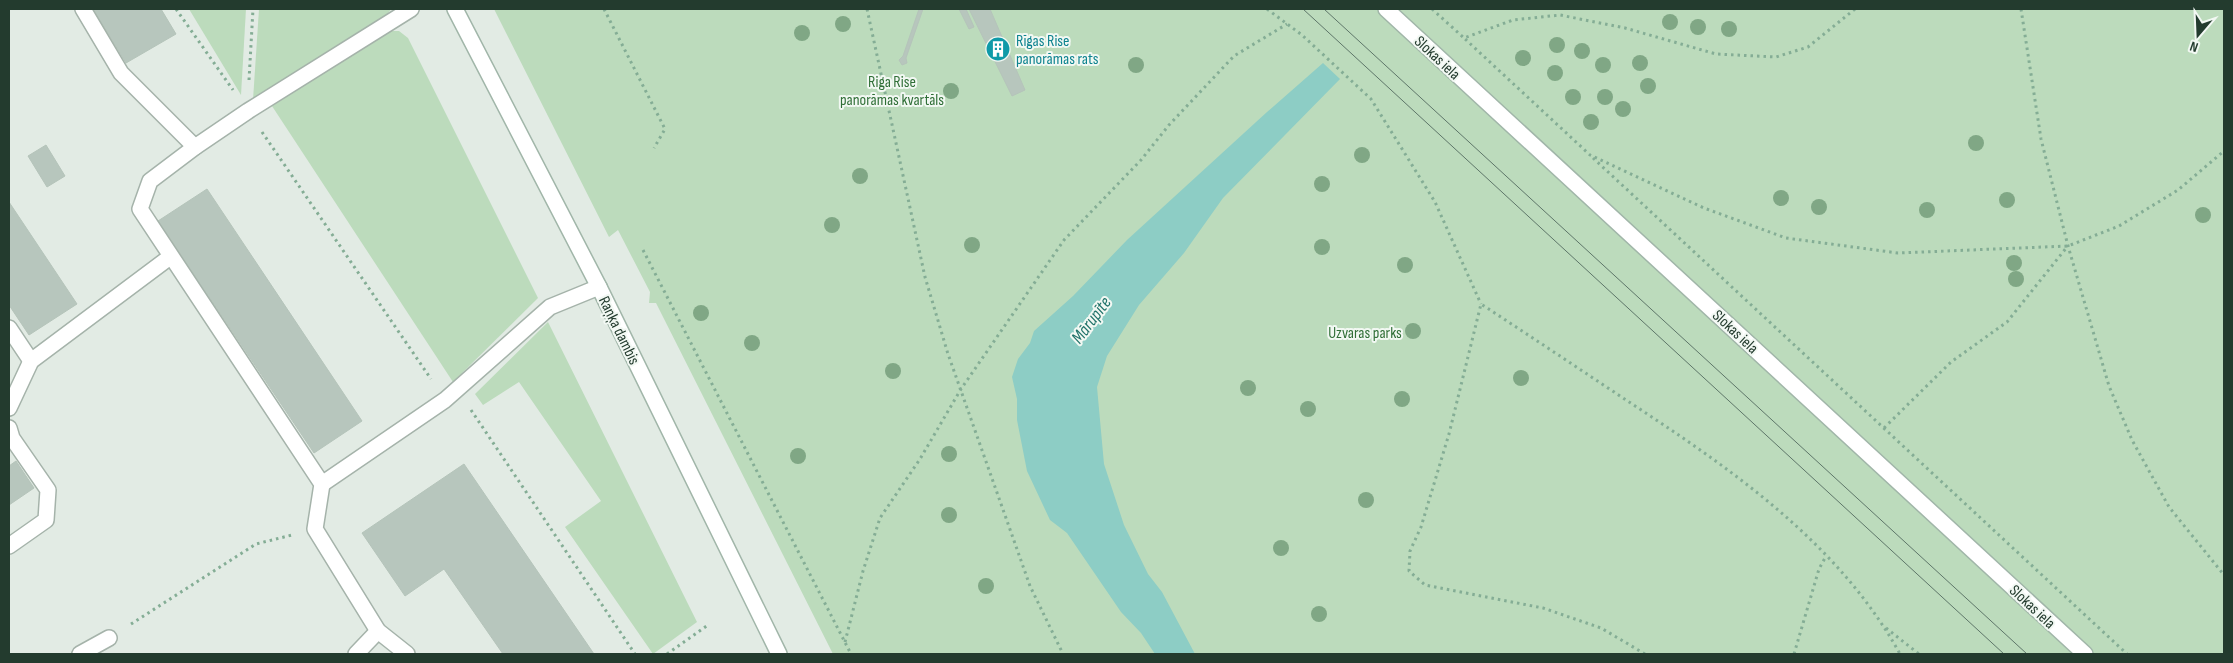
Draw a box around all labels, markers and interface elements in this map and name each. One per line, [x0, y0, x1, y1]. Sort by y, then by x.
north arrow [2173, 10, 2223, 60]
place label: Rīgas Rise panorāmas rats [1016, 32, 1099, 69]
street label: Slokas iela [1410, 32, 1464, 84]
building icon: Rīgas Rise panorāmas rats [985, 36, 1011, 62]
text: N [2188, 38, 2200, 56]
park label: Riga Rise panorāmas kvartāls [840, 73, 944, 110]
street label: Raņķa dambis [594, 293, 643, 368]
water label: Mārupīte [1067, 293, 1116, 348]
street label: Slokas iela [1708, 306, 1762, 358]
park label: Uzvaras parks [1328, 324, 1402, 343]
street label: Slokas iela [2005, 581, 2059, 633]

